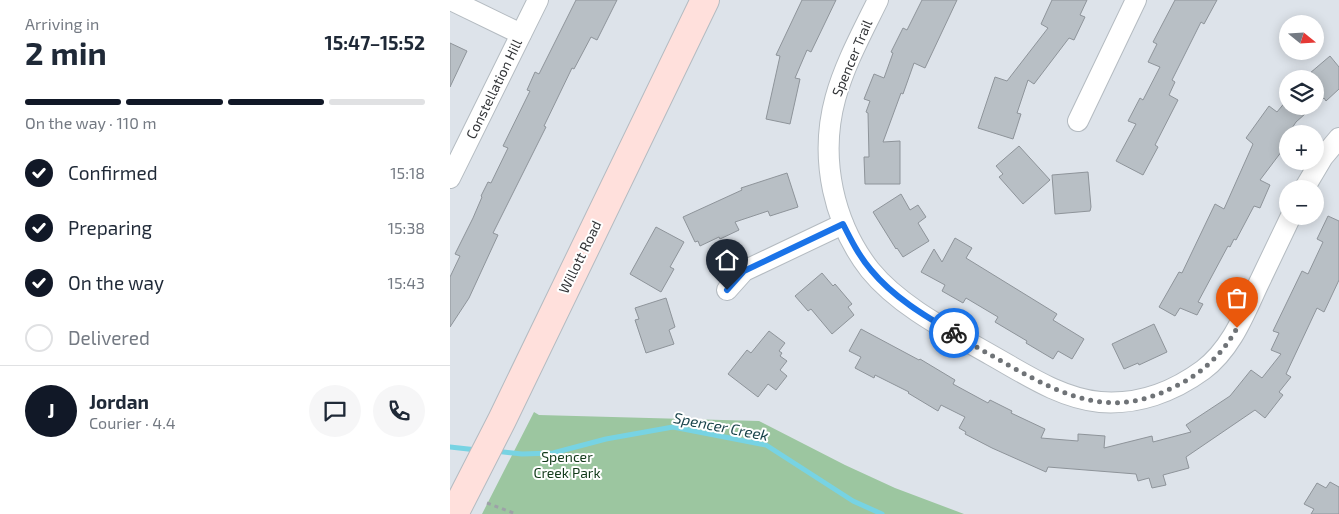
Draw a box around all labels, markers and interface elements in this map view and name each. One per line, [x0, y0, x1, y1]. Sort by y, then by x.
text: Arriving in [25, 14, 99, 33]
north arrow [1279, 15, 1324, 60]
map controls [1279, 15, 1324, 225]
street label: Spencer Trail [828, 16, 876, 99]
text: 15:47–15:52 [325, 31, 425, 54]
text: 2 min [25, 33, 107, 71]
street label: Constellation Hill [462, 35, 525, 142]
button: layers [1279, 70, 1324, 115]
text: On the way · 110 m [25, 113, 156, 132]
button: + [1279, 125, 1324, 170]
icon: check [25, 159, 53, 187]
text: Confirmed [68, 161, 158, 184]
text: 15:18 [390, 163, 425, 182]
button: − [1279, 180, 1324, 225]
icon: check [25, 214, 53, 242]
text: Preparing [68, 216, 152, 239]
text: 15:38 [388, 218, 425, 237]
street label: Willott Road [555, 218, 605, 296]
pin [706, 239, 748, 290]
icon: home [713, 246, 741, 274]
icon: check [25, 269, 53, 297]
text: On the way [68, 271, 164, 294]
text: 15:43 [388, 273, 425, 292]
pin [1216, 277, 1258, 328]
icon: bag [1223, 284, 1251, 312]
courier [929, 308, 979, 358]
icon: bike [940, 319, 968, 347]
text: Delivered [68, 326, 150, 349]
button: chat [309, 385, 361, 437]
button: phone [373, 385, 425, 437]
text: Jordan [89, 390, 149, 413]
text: J [47, 399, 55, 422]
water label: Spencer Creek [672, 408, 770, 444]
text: Courier · 4.4 [89, 413, 176, 432]
park label: Spencer Creek Park [533, 448, 601, 481]

